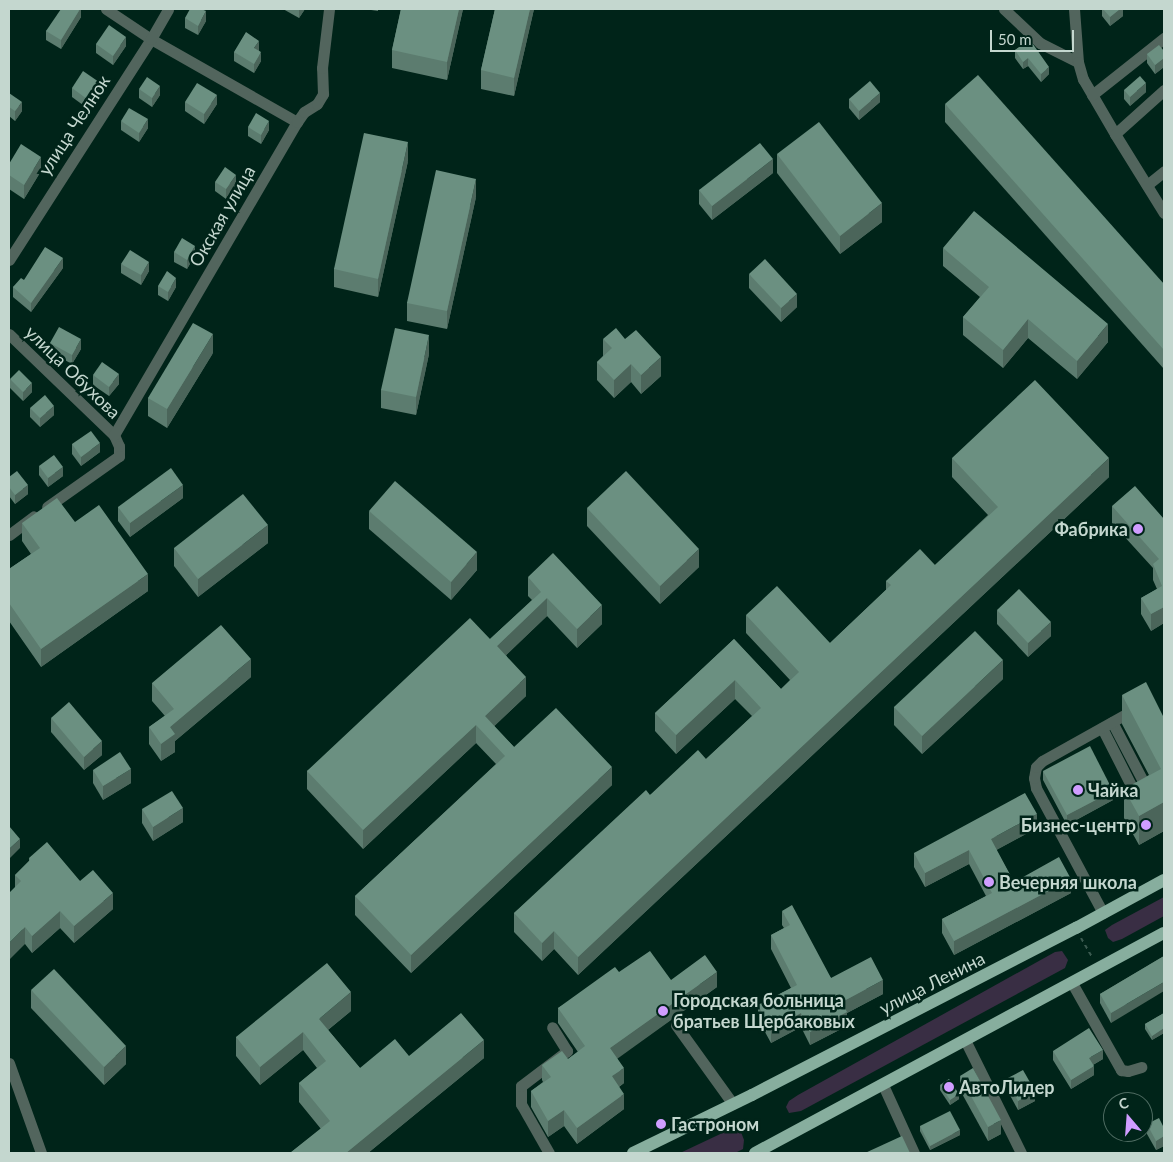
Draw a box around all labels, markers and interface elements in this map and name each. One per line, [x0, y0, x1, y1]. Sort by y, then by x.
scale bar [993, 20, 1077, 52]
text: 50 m [998, 30, 1032, 48]
street label: улица Челнок [34, 71, 114, 179]
street label: Окская улица [184, 162, 260, 270]
street label: улица Обухова [21, 321, 125, 423]
place label: Фабрика [1054, 518, 1128, 540]
marker: Фабрика [1132, 523, 1144, 535]
place label: Чайка [1088, 779, 1138, 801]
marker: Чайка [1072, 784, 1084, 796]
place label: Бизнес-центр [1021, 814, 1136, 836]
marker: Бизнес-центр [1140, 819, 1152, 831]
place label: Вечерняя школа [999, 871, 1137, 893]
marker: Вечерняя школа [983, 876, 995, 888]
street label: улица Ленина [876, 947, 988, 1019]
place label: Городская больница братьев Щербаковых [673, 990, 855, 1032]
marker: Городская больница братьев Щербаковых [657, 1005, 669, 1017]
place label: АвтоЛидер [959, 1076, 1055, 1098]
marker: АвтоЛидер [943, 1081, 955, 1093]
north arrow [1103, 1092, 1153, 1142]
text: С [1116, 1094, 1131, 1113]
place label: Гастроном [671, 1113, 759, 1135]
marker: Гастроном [655, 1118, 667, 1130]

